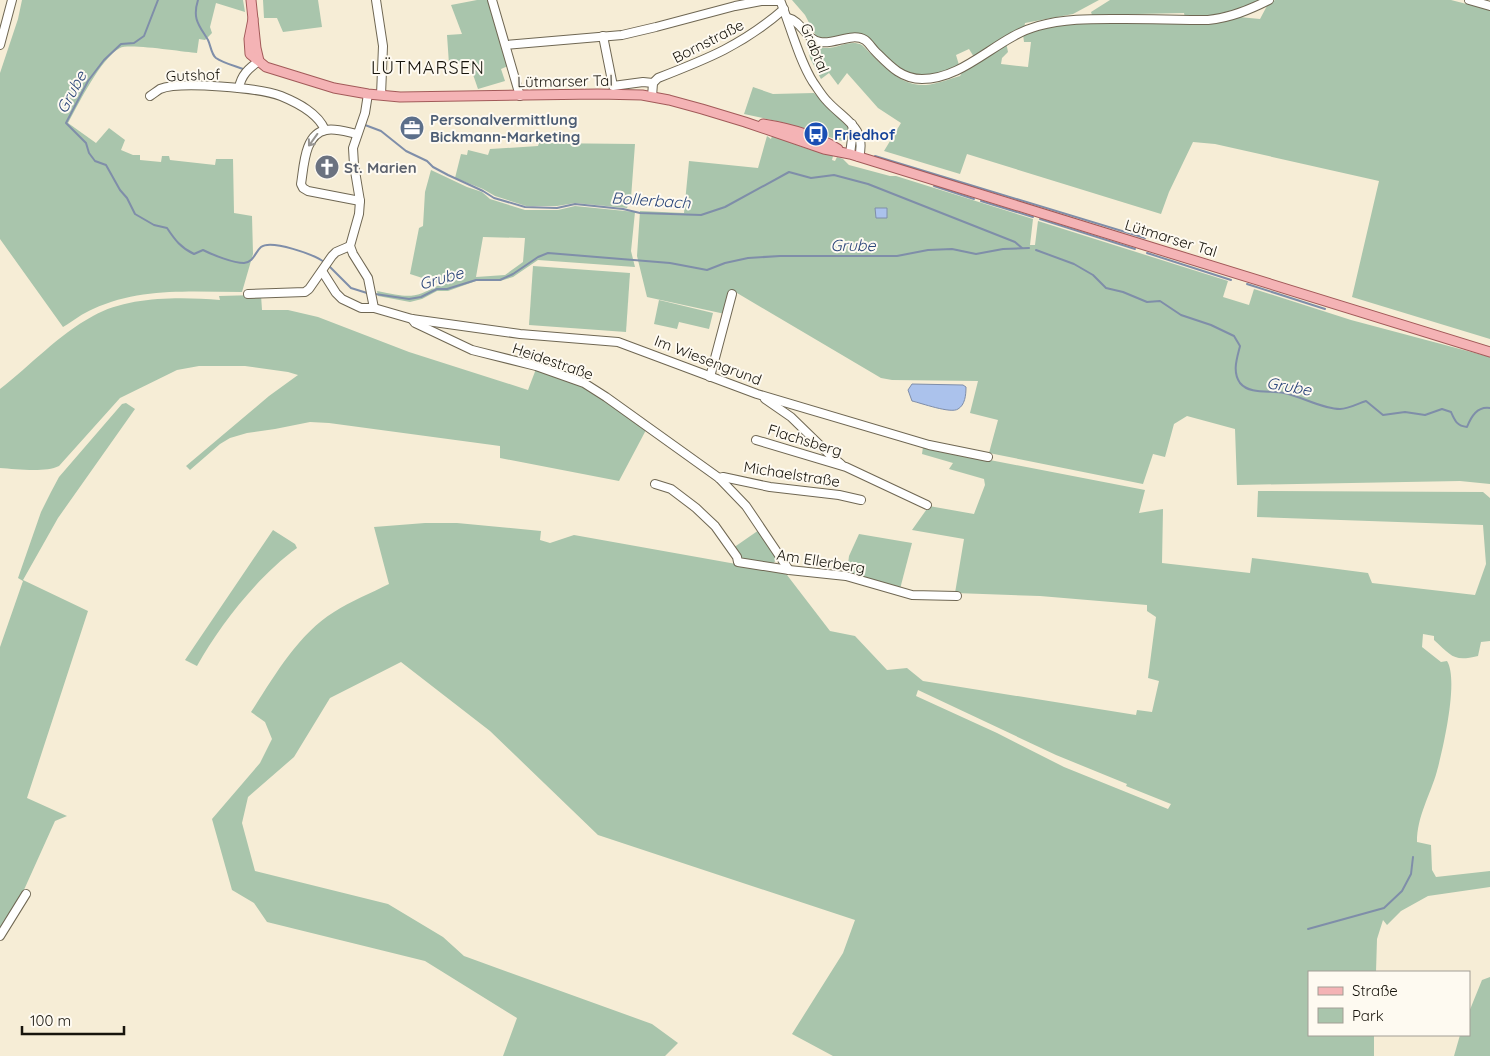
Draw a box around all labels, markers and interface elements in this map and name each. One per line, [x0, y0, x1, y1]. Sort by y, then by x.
street label: Bornstraße [669, 15, 747, 67]
street label: Grabtal [796, 20, 834, 76]
district label: LÜTMARSEN [371, 56, 485, 79]
street label: Gutshof [165, 65, 221, 85]
water label: Grube [52, 67, 91, 117]
street label: Lütmarser Tal [517, 71, 613, 91]
place label: Personalvermittlung Bickmann-Marketing [430, 110, 580, 146]
office icon: Personalvermittlung Bickmann-Marketing [399, 115, 425, 141]
bus stop icon: Friedhof [803, 121, 829, 147]
place label: Friedhof [834, 125, 896, 144]
one-way arrow [308, 133, 318, 147]
church icon: St. Marien [314, 154, 340, 180]
place label: St. Marien [344, 158, 417, 177]
water label: Bollerbach [611, 187, 692, 213]
street label: Lütmarser Tal [1122, 215, 1220, 261]
water label: Grube [830, 235, 877, 255]
water label: Grube [417, 262, 466, 294]
street label: Im Wiesengrund [652, 331, 764, 389]
street label: Heidestraße [510, 338, 596, 384]
water label: Grube [1265, 372, 1314, 400]
street label: Flachsberg [765, 420, 845, 460]
street label: Michaelstraße [742, 457, 842, 491]
street label: Am Ellerberg [775, 545, 867, 577]
legend [1308, 971, 1470, 1036]
text: Straße [1352, 981, 1398, 1000]
scale bar [22, 1004, 125, 1036]
text: Park [1352, 1006, 1384, 1025]
text: 100 m [30, 1011, 71, 1030]

